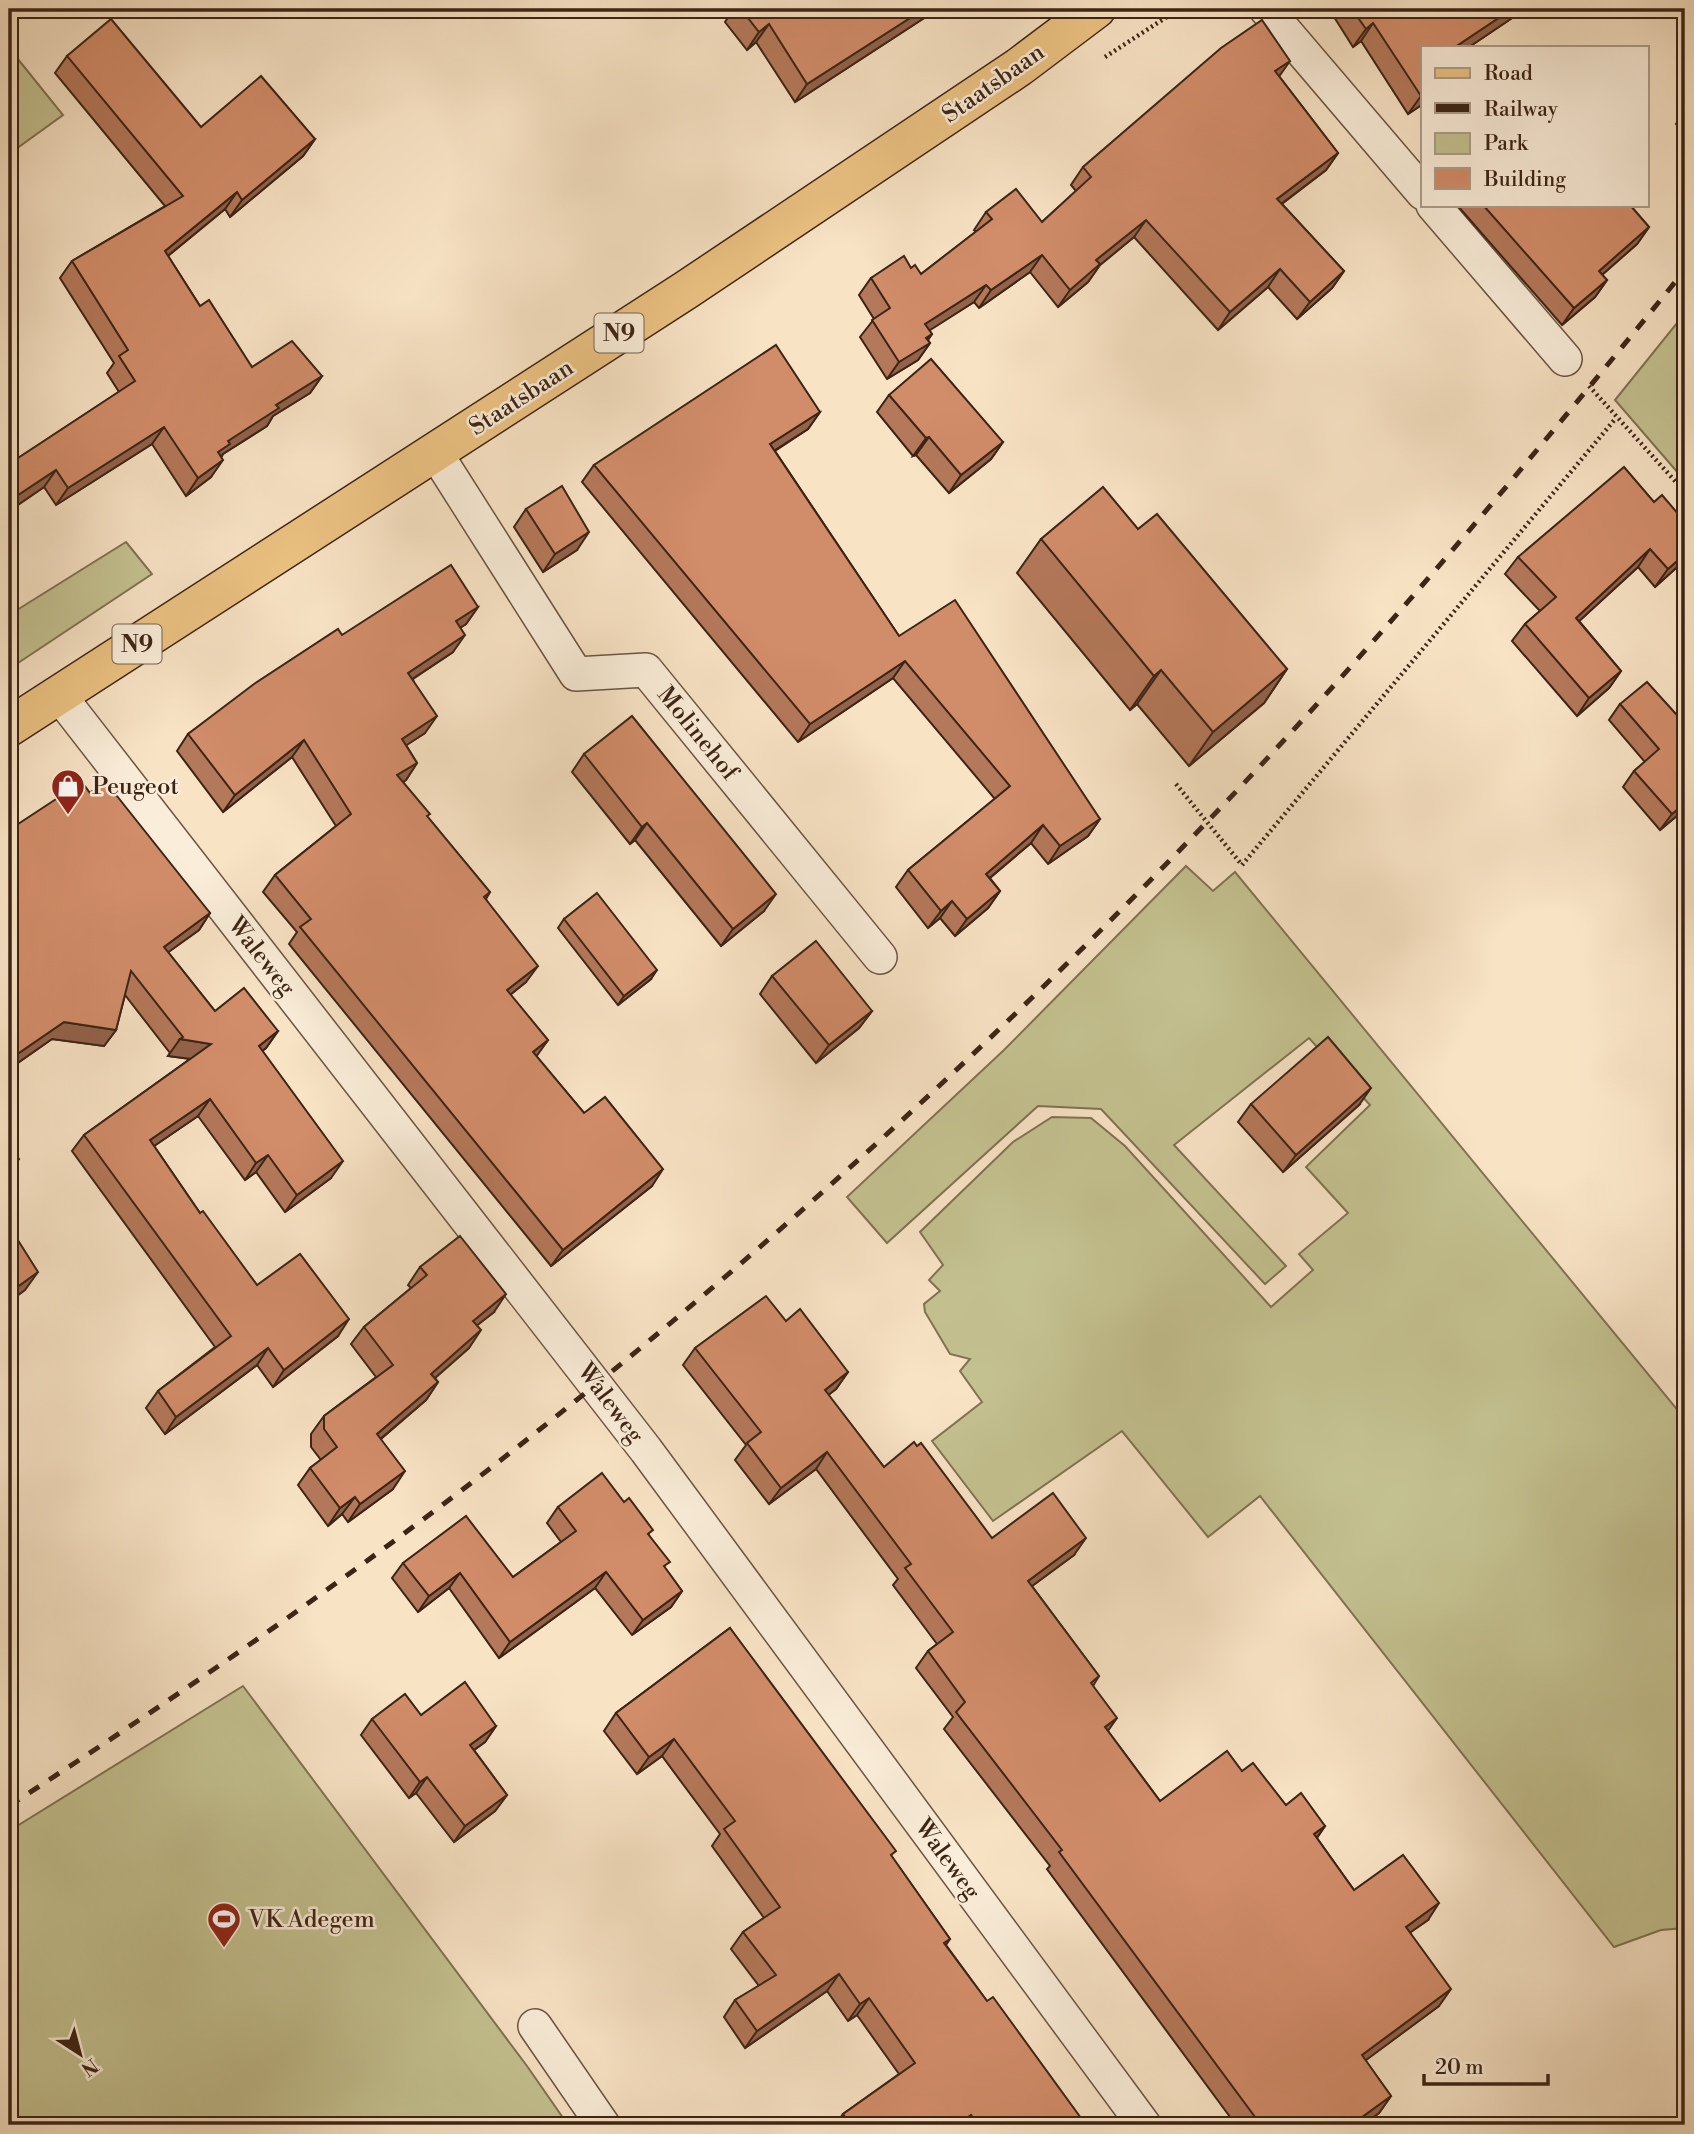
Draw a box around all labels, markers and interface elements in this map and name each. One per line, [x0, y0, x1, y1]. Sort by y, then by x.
street label: Staatsbaan [937, 38, 1051, 130]
legend [1421, 46, 1648, 206]
text: Road [1484, 61, 1533, 87]
text: Railway [1484, 97, 1559, 123]
text: Park [1484, 131, 1529, 157]
text: Building [1483, 167, 1566, 193]
road number: N9 [594, 314, 644, 352]
street label: Staatsbaan [464, 353, 579, 443]
road number: N9 [113, 624, 162, 664]
street label: Molinehof [650, 681, 745, 788]
shop icon: Peugeot [49, 767, 87, 816]
place label: Peugeot [92, 772, 179, 802]
street label: Waleweg [220, 910, 302, 1003]
street label: Waleweg [570, 1357, 650, 1450]
street label: Waleweg [907, 1813, 987, 1906]
sports icon: VK Adegem [205, 1900, 243, 1949]
place label: VK Adegem [247, 1905, 375, 1935]
north arrow [46, 2018, 116, 2088]
scale bar [1424, 2043, 1549, 2087]
text: N [76, 2053, 103, 2081]
text: 20 m [1435, 2055, 1484, 2081]

